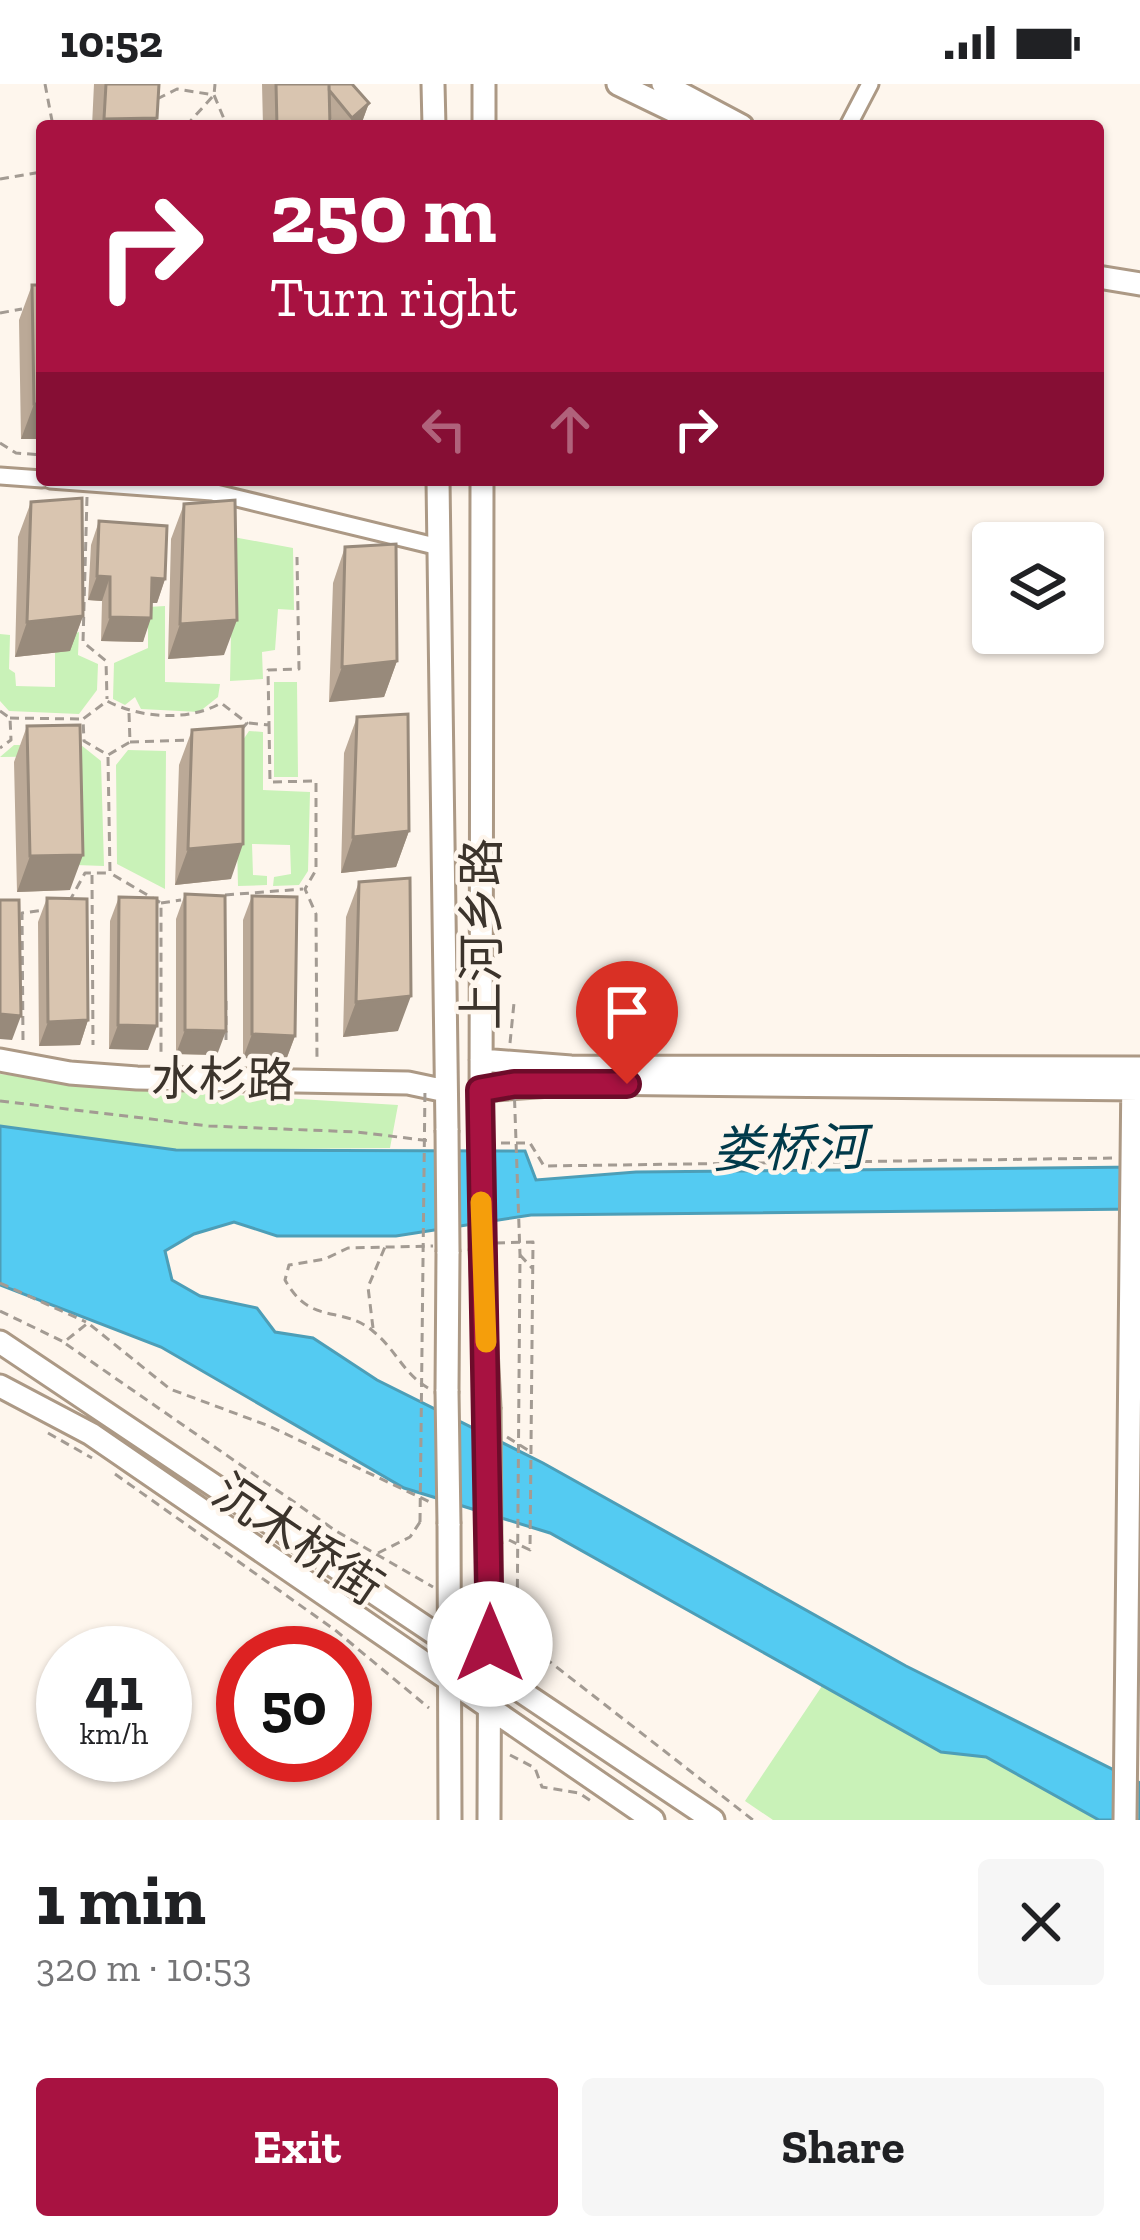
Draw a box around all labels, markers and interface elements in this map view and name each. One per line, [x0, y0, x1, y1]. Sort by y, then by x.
text: 10:52 [60, 15, 163, 69]
text: 250 m [270, 163, 497, 264]
icon: right [72, 168, 228, 324]
text: Turn right [270, 265, 517, 330]
icon: left [411, 396, 477, 462]
icon: ahead [537, 396, 603, 462]
icon: right [663, 396, 729, 462]
map controls [972, 522, 1104, 654]
button: layers [972, 522, 1104, 654]
street label: 上河乡路 [453, 838, 510, 1030]
pin [576, 961, 678, 1084]
icon: arrive [594, 979, 660, 1045]
street label: 水杉路 [150, 1050, 295, 1109]
water label: 娄桥河 [712, 1117, 875, 1180]
street label: 沉木桥街 [202, 1462, 393, 1617]
position arrow [427, 1581, 553, 1707]
speed limit sign: 50 [216, 1626, 372, 1782]
text: 41 [85, 1653, 143, 1725]
text: km/h [80, 1716, 148, 1752]
text: 1 min [36, 1856, 206, 1942]
button: close [978, 1859, 1104, 1985]
text: 320 m · 10:53 [36, 1944, 252, 1991]
button: Exit [36, 2078, 558, 2216]
button: Share [582, 2078, 1104, 2216]

